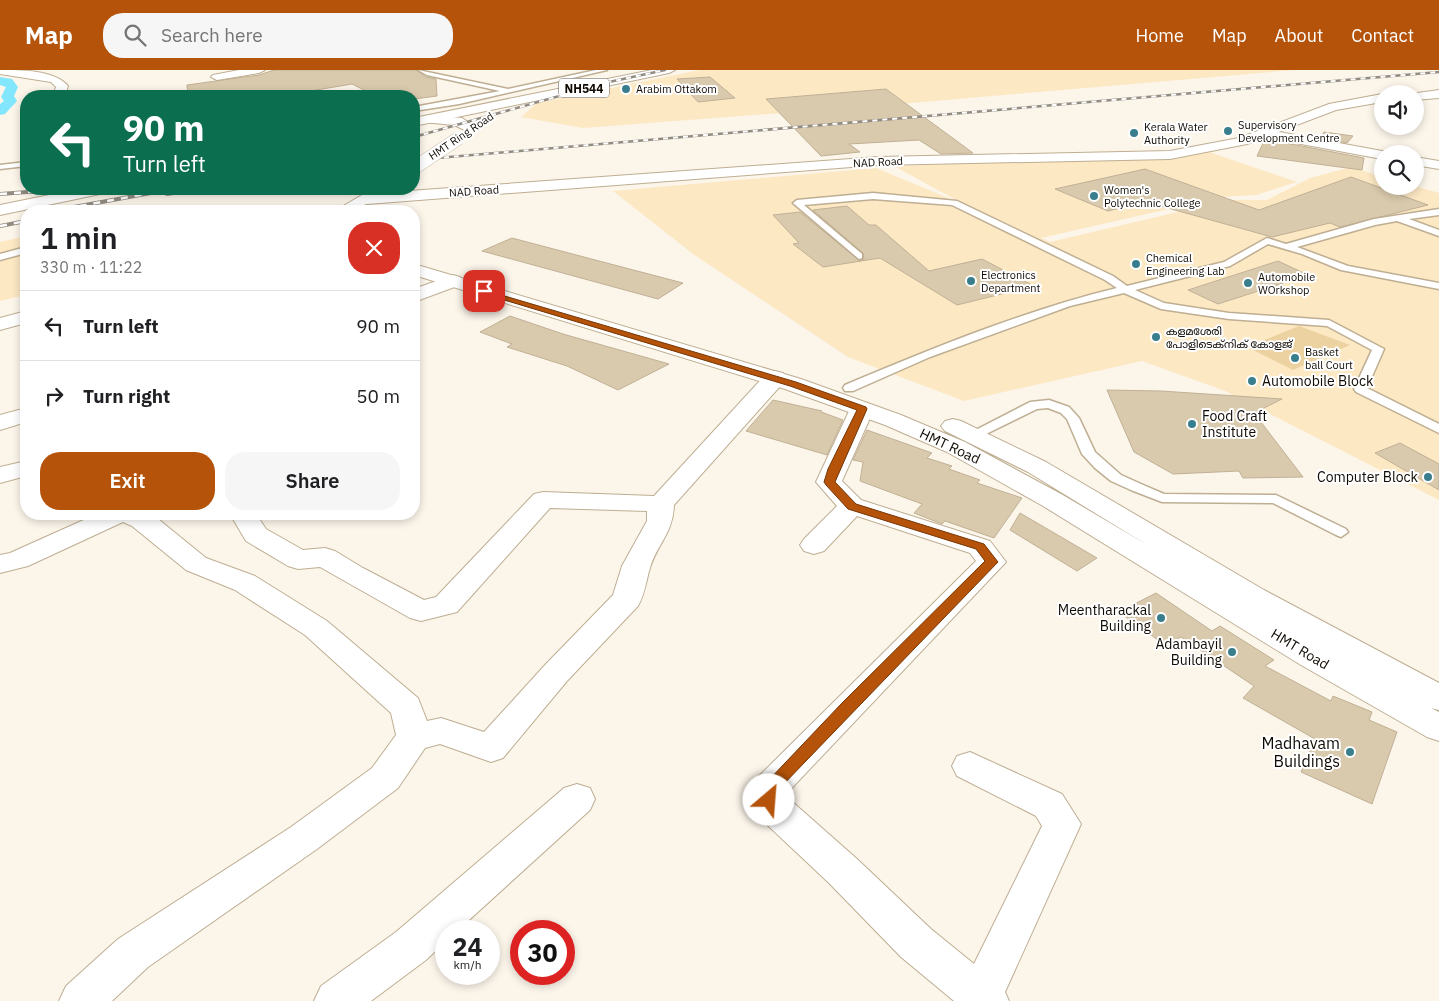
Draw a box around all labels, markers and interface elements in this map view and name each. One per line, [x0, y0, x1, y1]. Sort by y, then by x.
search box [103, 13, 453, 58]
text: Map [25, 19, 73, 51]
icon: search [121, 21, 149, 49]
text: Search here [161, 23, 263, 47]
text: Home [1136, 24, 1184, 47]
text: Map [1212, 24, 1247, 47]
text: About [1275, 24, 1323, 47]
text: Contact [1351, 24, 1414, 47]
road number: NH544 [559, 78, 609, 98]
place label: Arabim Ottakom [636, 82, 717, 96]
marker: Arabim Ottakom [620, 83, 632, 95]
map controls [1374, 85, 1424, 195]
button: sound [1374, 85, 1424, 135]
text: 90 m [123, 105, 205, 151]
street label: HMT Ring Road [426, 109, 496, 163]
icon: left [40, 110, 105, 175]
place label: Supervisory Development Centre [1238, 118, 1340, 145]
place label: Kerala Water Authority [1144, 120, 1208, 147]
marker: Supervisory Development Centre [1222, 125, 1234, 137]
marker: Kerala Water Authority [1128, 127, 1140, 139]
button: search [1374, 145, 1424, 195]
text: Turn left [123, 149, 206, 178]
street label: NAD Road [853, 154, 903, 170]
street label: NAD Road [449, 182, 499, 200]
place label: Women's Polytechnic College [1104, 183, 1200, 210]
marker: Women's Polytechnic College [1088, 190, 1100, 202]
text: 1 min [40, 218, 118, 257]
button: close [348, 222, 400, 274]
place label: Chemical Engineering Lab [1146, 251, 1225, 278]
text: 330 m · 11:22 [40, 257, 142, 277]
marker: Chemical Engineering Lab [1130, 258, 1142, 270]
place label: Electronics Department [981, 268, 1041, 295]
pin [463, 270, 505, 312]
place label: Automobile WOrkshop [1258, 270, 1315, 297]
marker: Electronics Department [965, 275, 977, 287]
icon: arrive [470, 277, 498, 305]
marker: Automobile WOrkshop [1242, 277, 1254, 289]
icon: left [40, 312, 68, 340]
text: Turn left [83, 314, 159, 338]
text: 90 m [356, 314, 400, 338]
place label: കളമശേരി പോളിടെക്നിക് കോളജ് [1166, 324, 1293, 351]
marker: കളമശേരി പോളിടെക്നിക് കോളജ് [1150, 331, 1162, 343]
place label: Basket ball Court [1305, 345, 1353, 372]
marker: Basket ball Court [1289, 352, 1301, 364]
place label: Automobile Block [1262, 372, 1374, 390]
marker: Automobile Block [1246, 375, 1258, 387]
icon: right [40, 382, 68, 410]
text: Turn right [83, 384, 170, 408]
text: 50 m [356, 384, 400, 408]
place label: Food Craft Institute [1202, 407, 1267, 441]
marker: Food Craft Institute [1186, 418, 1198, 430]
street label: HMT Road [917, 424, 983, 468]
button: Exit [40, 452, 215, 510]
button: Share [225, 452, 400, 510]
place label: Computer Block [1317, 468, 1419, 486]
marker: Computer Block [1422, 471, 1434, 483]
place label: Meentharackal Building [1058, 601, 1152, 635]
marker: Meentharackal Building [1155, 612, 1167, 624]
street label: HMT Road [1268, 625, 1332, 673]
place label: Adambayil Building [1155, 635, 1223, 669]
marker: Adambayil Building [1226, 646, 1238, 658]
place label: Madhavam Buildings [1261, 733, 1340, 771]
marker: Madhavam Buildings [1344, 746, 1356, 758]
position arrow [742, 773, 794, 825]
speed limit sign: 30 [510, 920, 575, 985]
text: 24 [452, 930, 483, 963]
text: km/h [453, 957, 482, 972]

